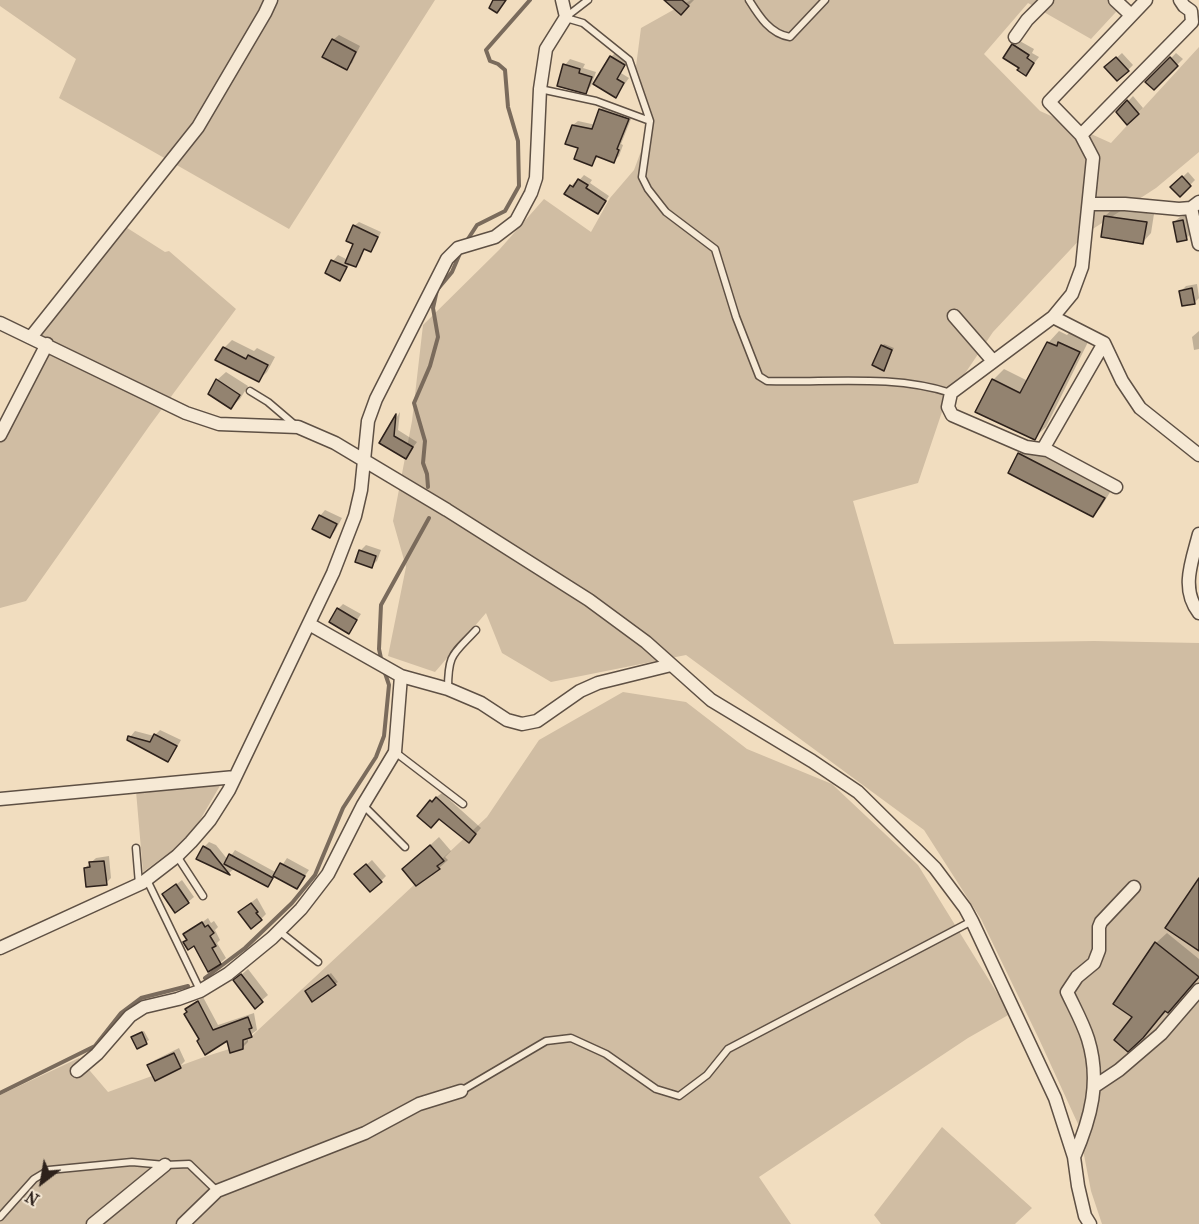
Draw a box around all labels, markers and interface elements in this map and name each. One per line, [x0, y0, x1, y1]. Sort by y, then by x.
north arrow [12, 1152, 72, 1212]
text: N [22, 1187, 43, 1209]

